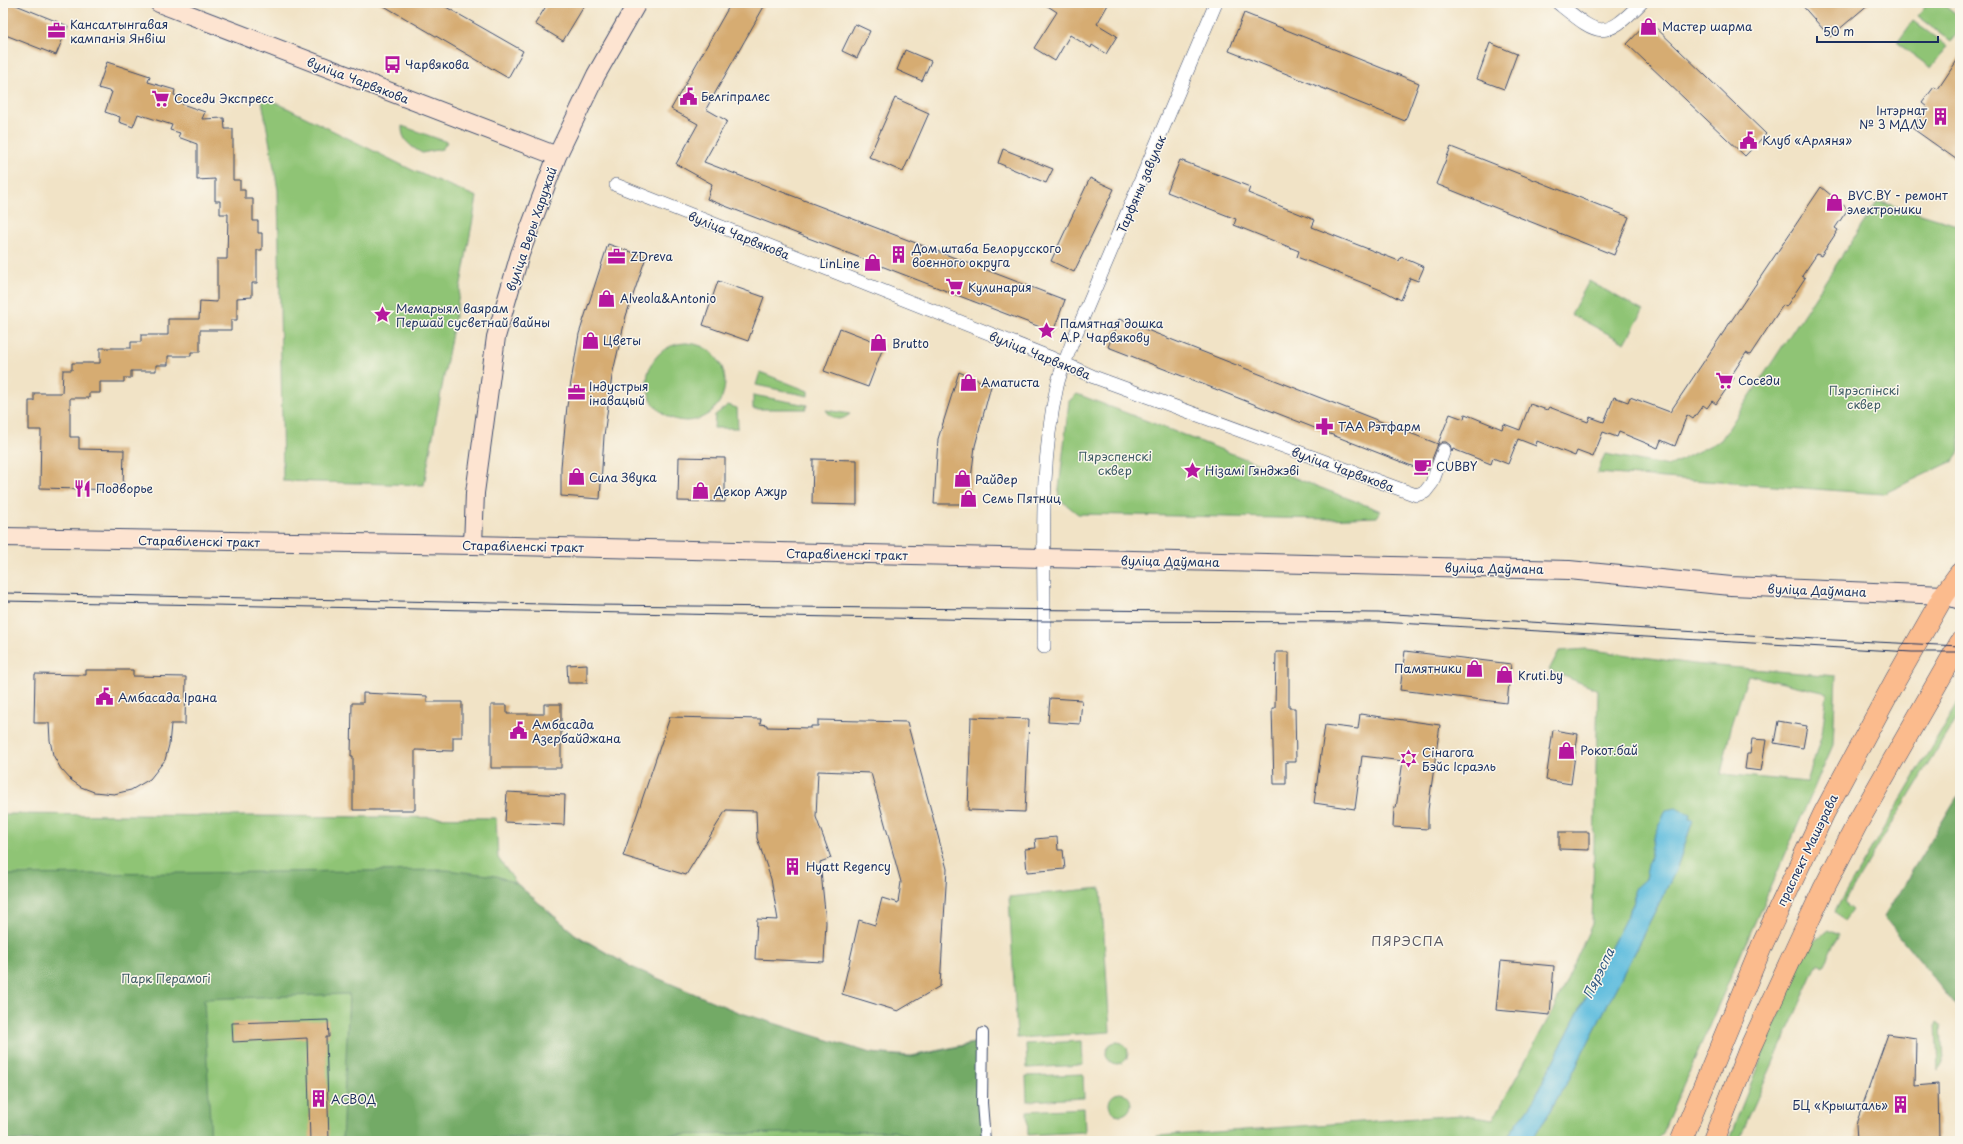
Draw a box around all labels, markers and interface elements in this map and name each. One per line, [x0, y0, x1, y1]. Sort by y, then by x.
place label: Кансалтынгавая кампанія Янвіш [70, 15, 168, 47]
shop icon: Мастер шарма [1639, 16, 1659, 36]
place label: Мастер шарма [1662, 17, 1753, 35]
scale bar [1817, 18, 1938, 44]
office icon: Кансалтынгавая кампанія Янвіш [47, 21, 67, 41]
text: 50 m [1823, 22, 1854, 40]
street label: вуліца Чарвякова [304, 52, 412, 108]
bus stop icon: Чарвякова [382, 54, 402, 74]
place label: Чарвякова [405, 55, 470, 73]
public building icon: Белгіпралес [678, 86, 698, 106]
place label: Белгіпралес [701, 87, 770, 105]
supermarket icon: Соседи Экспресс [151, 88, 171, 108]
place label: Соседи Экспресс [174, 89, 274, 107]
place label: Інтэрнат № 3 МДЛУ [1859, 101, 1928, 133]
building icon: Інтэрнат № 3 МДЛУ [1930, 107, 1950, 127]
public building icon: Клуб «Арляня» [1739, 130, 1759, 150]
street label: Тарфяны завулак [1112, 131, 1170, 236]
place label: Клуб «Арляня» [1762, 131, 1852, 149]
street label: вуліца Веры Харужай [501, 164, 561, 294]
place label: BVC.BY - ремонт электроники [1847, 186, 1948, 218]
shop icon: BVC.BY - ремонт электроники [1824, 192, 1844, 212]
street label: вуліца Чарвякова [685, 206, 793, 264]
place label: Дом штаба Белорусского военного округа [911, 239, 1061, 271]
building icon: Дом штаба Белорусского военного округа [889, 245, 909, 265]
office icon: ZDreva [607, 246, 627, 266]
place label: ZDreva [630, 247, 673, 265]
shop icon: LinLine [863, 253, 883, 273]
place label: LinLine [819, 254, 860, 272]
supermarket icon: Кулинария [945, 277, 965, 297]
place label: Кулинария [968, 278, 1032, 296]
shop icon: Alveola&Antonio [597, 288, 617, 308]
place label: Alveola&Antonio [620, 289, 716, 307]
place label: Мемарыял ваярам Першай сусветнай вайны [396, 299, 550, 331]
place icon: Мемарыял ваярам Першай сусветнай вайны [373, 305, 393, 325]
place label: Памятная дошка А.Р. Чарвякову [1060, 314, 1164, 346]
place icon: Памятная дошка А.Р. Чарвякову [1037, 320, 1057, 340]
street label: вуліца Чарвякова [986, 326, 1094, 384]
shop icon: Цветы [580, 330, 600, 350]
place label: Цветы [603, 331, 641, 349]
shop icon: Brutto [869, 333, 889, 353]
place label: Brutto [892, 334, 929, 352]
supermarket icon: Соседи [1715, 370, 1735, 390]
place label: Соседи [1738, 371, 1780, 389]
shop icon: Аматиста [958, 372, 978, 392]
place label: Аматиста [981, 373, 1040, 391]
place label: Індустрыя інавацый [589, 377, 649, 409]
park label: Пярэспінскі сквер [1829, 381, 1899, 413]
office icon: Індустрыя інавацый [566, 383, 586, 403]
pharmacy icon: ТАА Рэтфарм [1315, 416, 1335, 436]
place label: ТАА Рэтфарм [1338, 417, 1421, 435]
street label: вуліца Чарвякова [1289, 442, 1397, 496]
park label: Пярэспенскі сквер [1078, 447, 1152, 479]
cafe icon: CUBBY [1413, 456, 1433, 476]
place label: CUBBY [1436, 457, 1478, 475]
place icon: Нізамі Гянджэві [1182, 460, 1202, 480]
place label: Нізамі Гянджэві [1205, 461, 1299, 479]
shop icon: Сила Звука [566, 467, 586, 487]
place label: Сила Звука [589, 468, 657, 486]
shop icon: Райдер [952, 469, 972, 489]
place label: Райдер [975, 470, 1018, 488]
restaurant icon: Подворье [73, 478, 93, 498]
place label: Подворье [96, 479, 154, 497]
shop icon: Декор Ажур [691, 481, 711, 501]
place label: Декор Ажур [713, 482, 787, 500]
shop icon: Семь Пятниц [959, 488, 979, 508]
place label: Семь Пятниц [982, 489, 1061, 507]
street label: Старавіленскі тракт [138, 531, 260, 551]
street label: Старавіленскі тракт [462, 536, 584, 556]
street label: Старавіленскі тракт [786, 544, 908, 564]
street label: вуліца Даўмана [1120, 551, 1220, 571]
street label: вуліца Даўмана [1444, 558, 1544, 578]
street label: вуліца Даўмана [1767, 579, 1867, 601]
shop icon: Памятники [1465, 658, 1485, 678]
place label: Памятники [1394, 659, 1462, 677]
shop icon: Kruti.by [1495, 665, 1515, 685]
place label: Kruti.by [1518, 666, 1563, 684]
public building icon: Амбасада Ірана [95, 687, 115, 707]
place label: Амбасада Ірана [118, 688, 217, 706]
place label: Амбасада Азербайджана [532, 715, 621, 747]
public building icon: Амбасада Азербайджана [509, 721, 529, 741]
shop icon: Рокот.бай [1557, 740, 1577, 760]
place label: Рокот.бай [1580, 741, 1638, 759]
place label: Сінагога Бэйс Ісраэль [1422, 743, 1496, 775]
synagogue icon: Сінагога Бэйс Ісраэль [1399, 749, 1419, 769]
street label: праспект Машэрава [1772, 790, 1842, 909]
building icon: Hyatt Regency [783, 856, 803, 876]
place label: Hyatt Regency [806, 857, 891, 875]
district label: ПЯРЭСПА [1371, 931, 1445, 950]
water label: Пярэспа [1578, 944, 1619, 1002]
park label: Парк Перамогі [121, 969, 211, 987]
building icon: АСВОД [308, 1089, 328, 1109]
place label: АСВОД [331, 1090, 377, 1108]
building icon: БЦ «Крышталь» [1891, 1095, 1911, 1115]
place label: БЦ «Крышталь» [1793, 1096, 1888, 1114]

